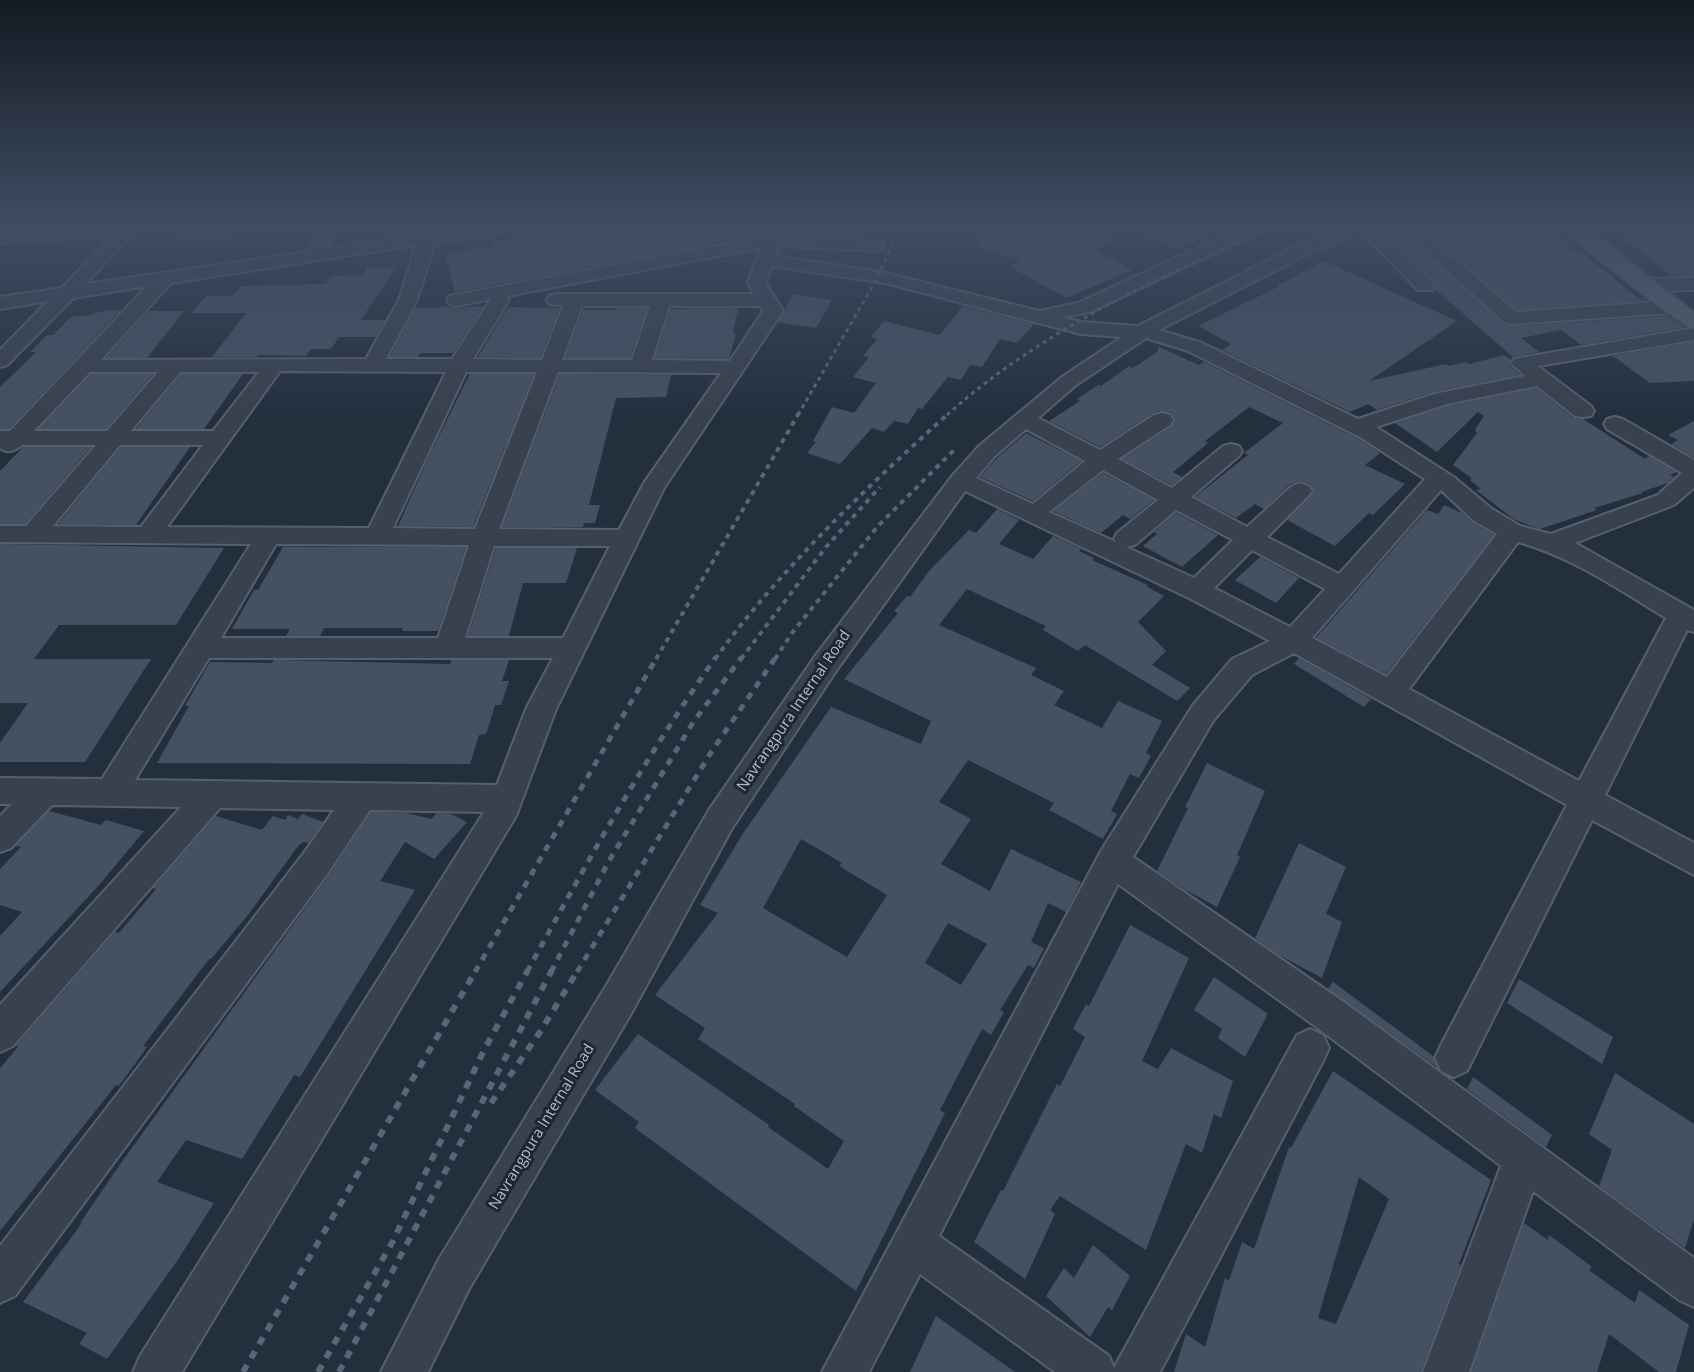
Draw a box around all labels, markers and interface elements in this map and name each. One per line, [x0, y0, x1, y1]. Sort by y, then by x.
street label: Navrangpura Internal Road [733, 627, 855, 795]
street label: Navrangpura Internal Road [485, 1041, 599, 1213]

